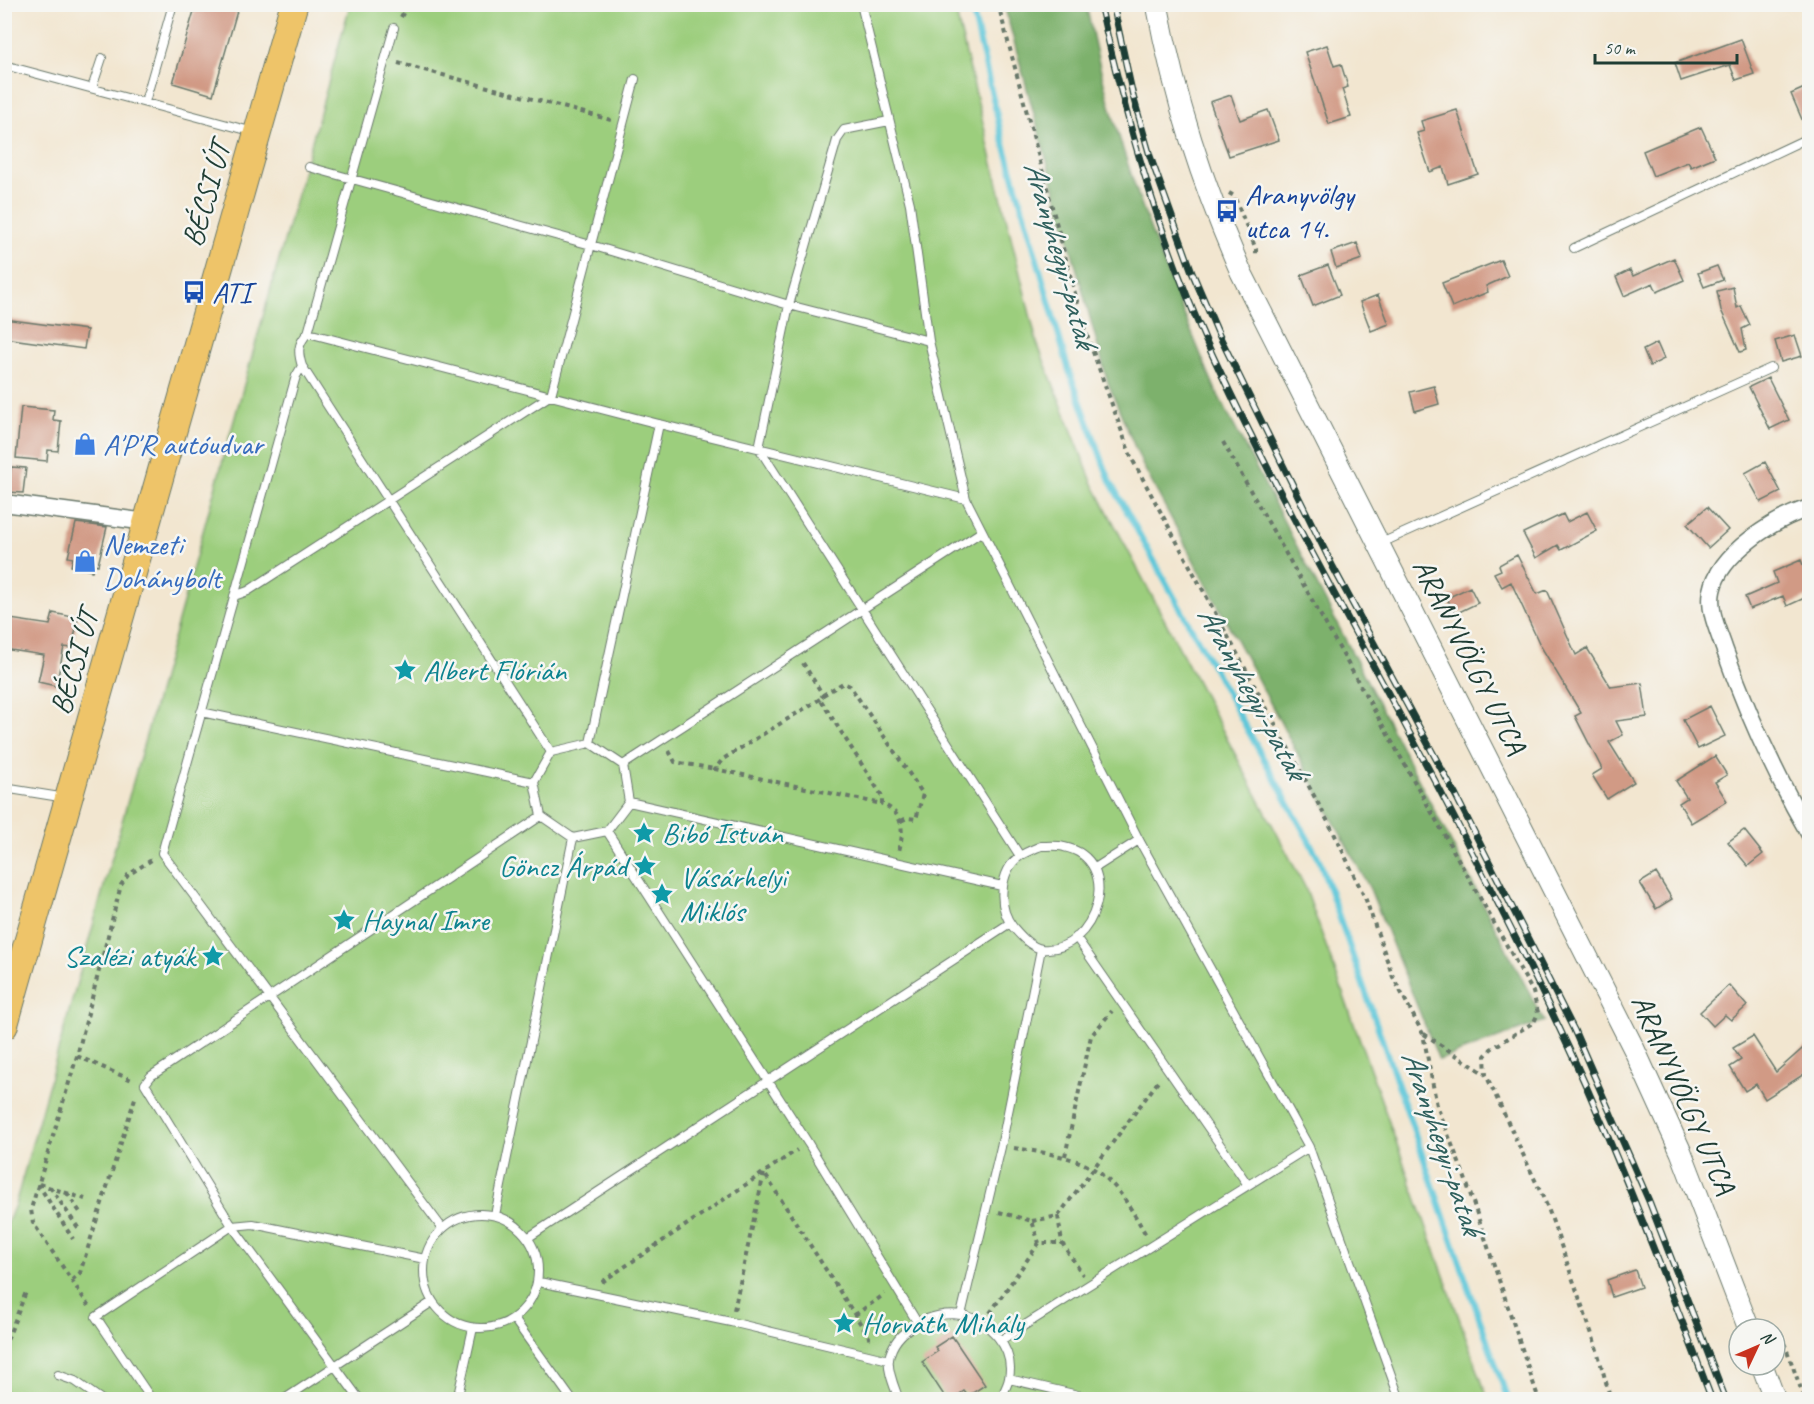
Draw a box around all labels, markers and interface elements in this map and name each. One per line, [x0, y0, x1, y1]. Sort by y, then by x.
scale bar [1595, 27, 1738, 65]
text: 50 m [1604, 37, 1637, 59]
street label: BÉCSI ÚT [173, 131, 241, 251]
water label: Aranyhegyi-patak [1014, 156, 1108, 358]
place label: Aranyvölgy utca 14. [1245, 175, 1356, 247]
bus stop icon: Aranyvölgy utca 14. [1214, 198, 1240, 224]
place label: ATI [212, 273, 257, 311]
bus stop icon: ATI [181, 279, 207, 305]
place label: A'P'R autóudvar [103, 425, 265, 463]
shop icon: A'P'R autóudvar [72, 431, 98, 457]
place label: Nemzeti Dohánybolt [103, 525, 224, 597]
shop icon: Nemzeti Dohánybolt [72, 548, 98, 574]
street label: ARANYVÖLGY UTCA [1404, 552, 1536, 761]
street label: BÉCSI ÚT [41, 599, 109, 719]
water label: Aranyhegyi-patak [1188, 599, 1320, 791]
place label: Albert Flórián [423, 651, 568, 689]
place icon: Albert Flórián [392, 657, 418, 683]
place label: Bibó István [662, 814, 784, 852]
place icon: Bibó István [631, 820, 657, 846]
place label: Göncz Árpád [499, 847, 631, 885]
place icon: Göncz Árpád [632, 853, 658, 879]
place label: Vásárhelyi Miklós [680, 858, 790, 930]
place icon: Vásárhelyi Miklós [649, 881, 675, 907]
place label: Haynal Imre [362, 901, 491, 939]
place icon: Haynal Imre [331, 907, 357, 933]
place label: Szalézi atyák [64, 937, 197, 975]
place icon: Szalézi atyák [200, 943, 226, 969]
street label: ARANYVÖLGY UTCA [1623, 988, 1745, 1201]
water label: Aranyhegyi-patak [1392, 1045, 1495, 1245]
place label: Horváth Mihály [862, 1304, 1025, 1342]
place icon: Horváth Mihály [831, 1310, 857, 1336]
north arrow [1727, 1317, 1787, 1377]
text: N [1756, 1327, 1780, 1350]

